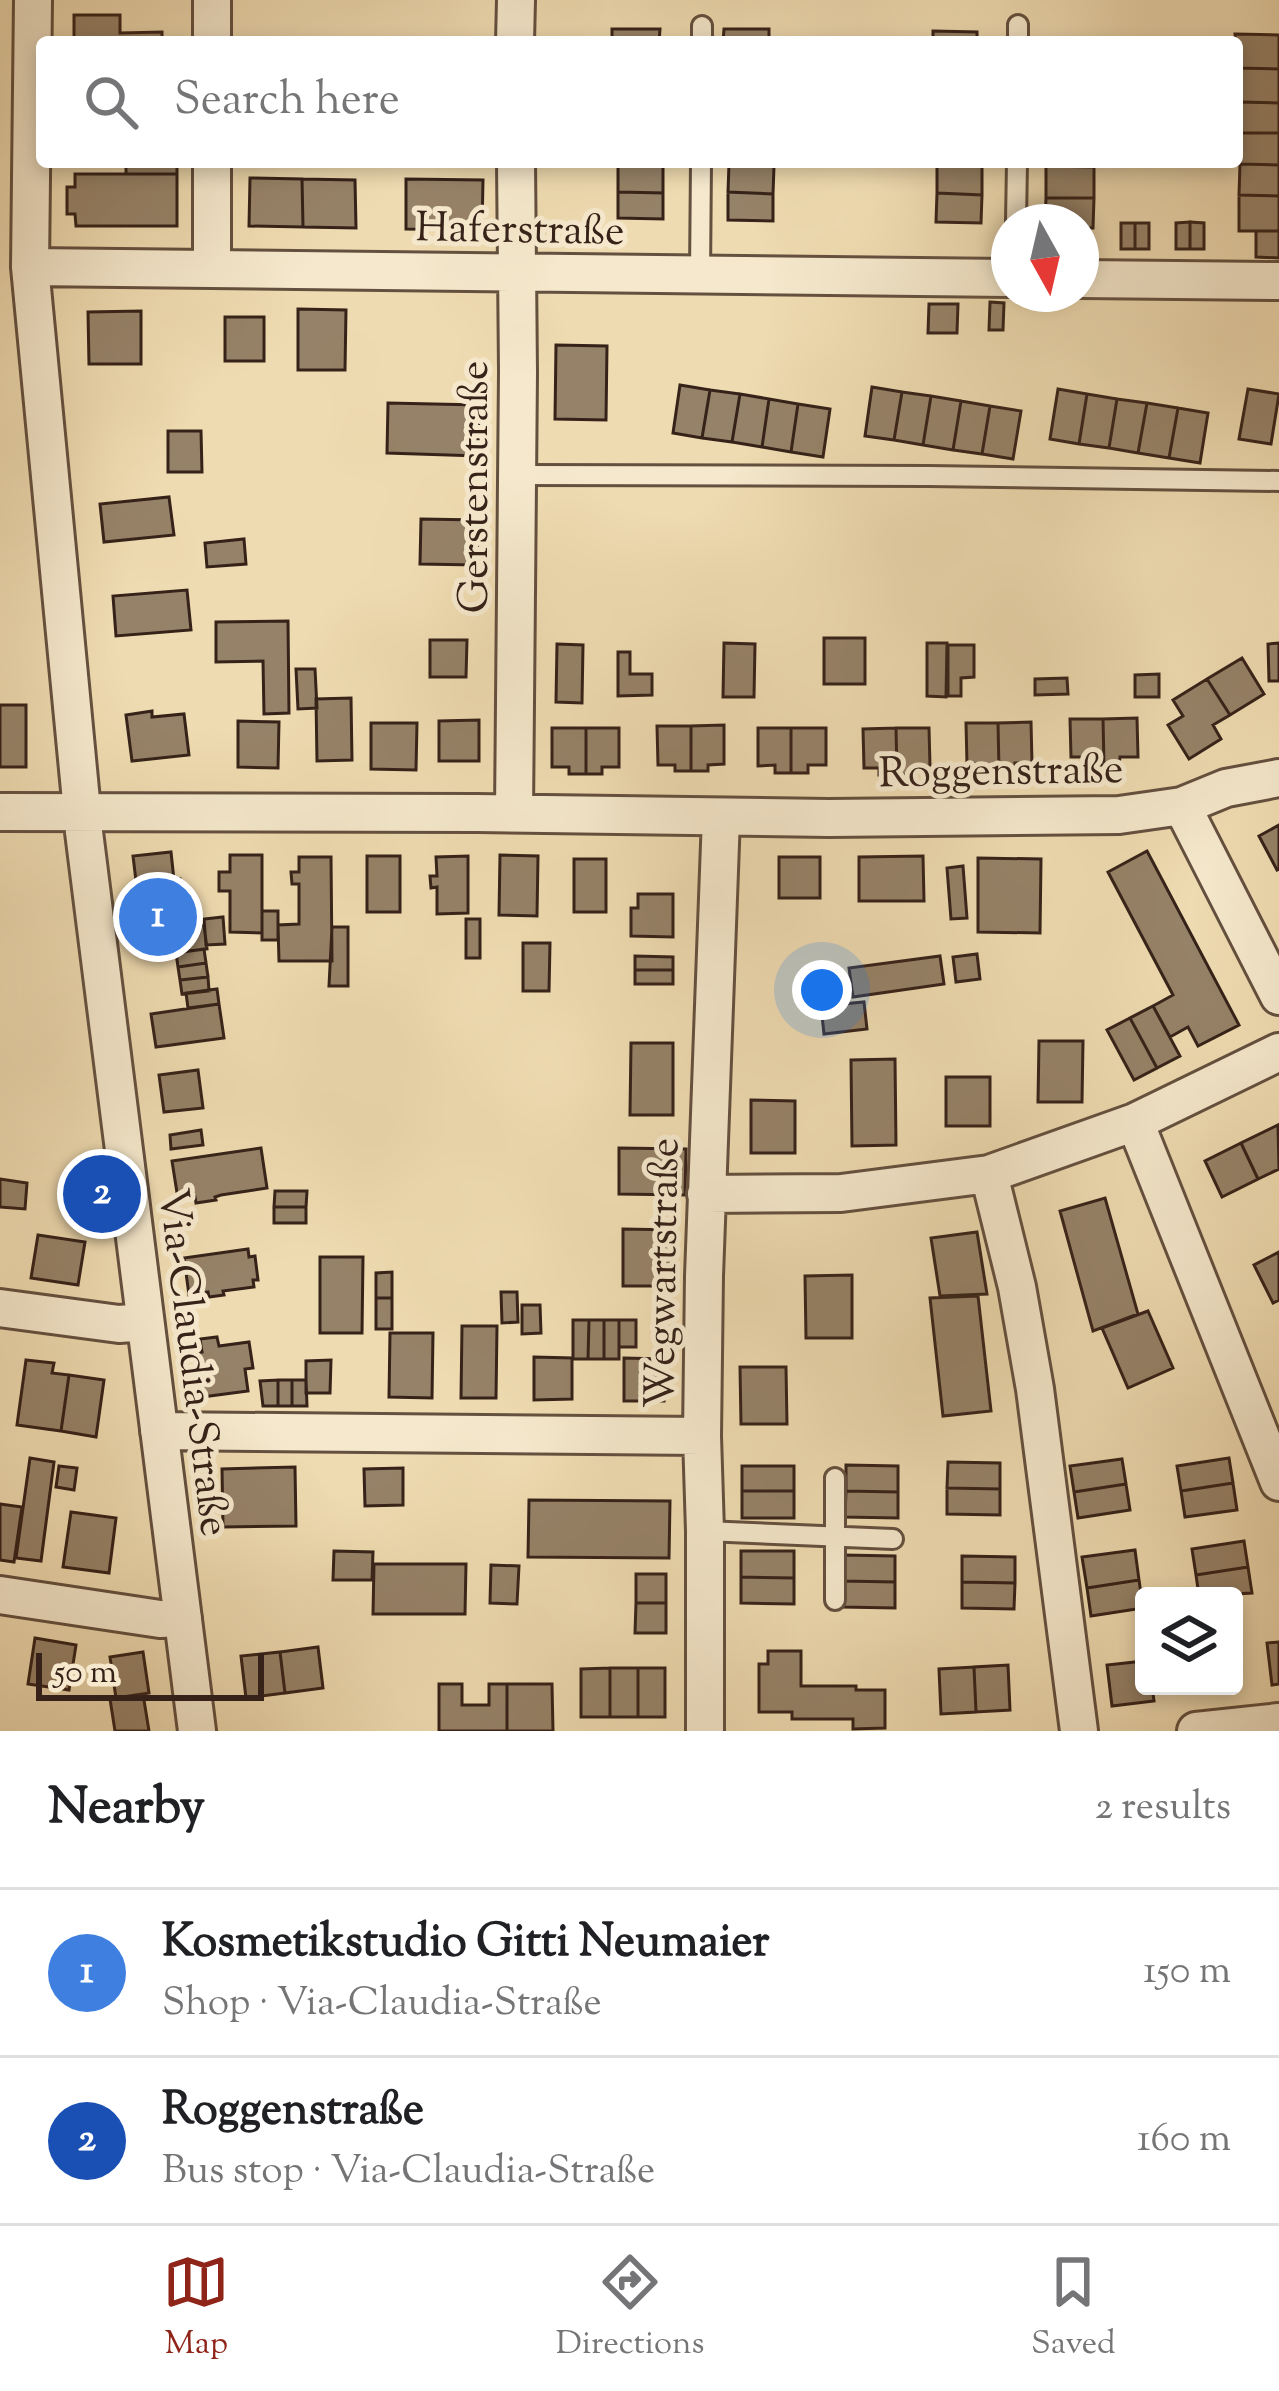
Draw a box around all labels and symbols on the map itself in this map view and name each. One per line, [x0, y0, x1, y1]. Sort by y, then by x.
street label: Haferstraße [415, 200, 625, 264]
north arrow [991, 204, 1099, 312]
street label: Gerstenstraße [447, 361, 507, 613]
street label: Roggenstraße [878, 742, 1124, 806]
pin: 1 [119, 872, 197, 962]
your location [792, 960, 852, 1020]
street label: Wegwartstraße [633, 1137, 697, 1409]
pin: 2 [63, 1149, 141, 1239]
street label: Via-Claudia-Straße [140, 1185, 242, 1540]
scale bar [36, 1647, 264, 1700]

